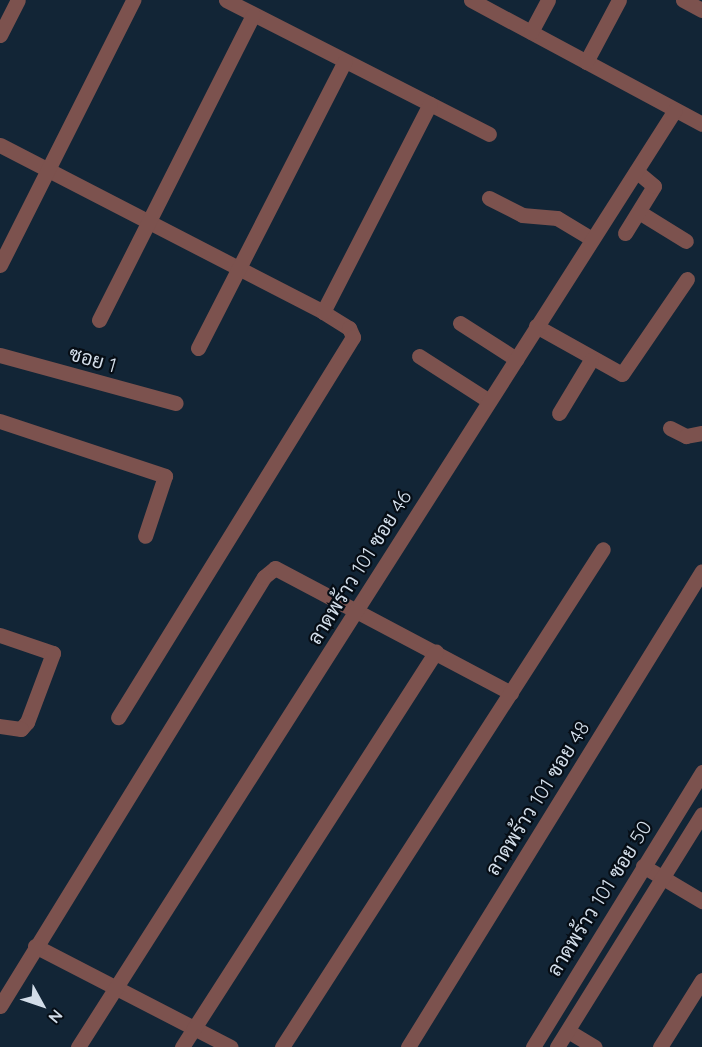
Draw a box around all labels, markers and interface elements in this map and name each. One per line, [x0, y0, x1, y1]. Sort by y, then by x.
street label: ซอย 1 [66, 341, 120, 377]
street label: ลาดพร้าว 101 ซอย 46 [302, 486, 416, 648]
street label: ลาดพร้าว 101 ซอย 48 [480, 717, 594, 879]
street label: ลาดพร้าว 101 ซอย 50 [542, 816, 656, 980]
north arrow [12, 975, 72, 1035]
text: N [44, 1006, 67, 1027]

